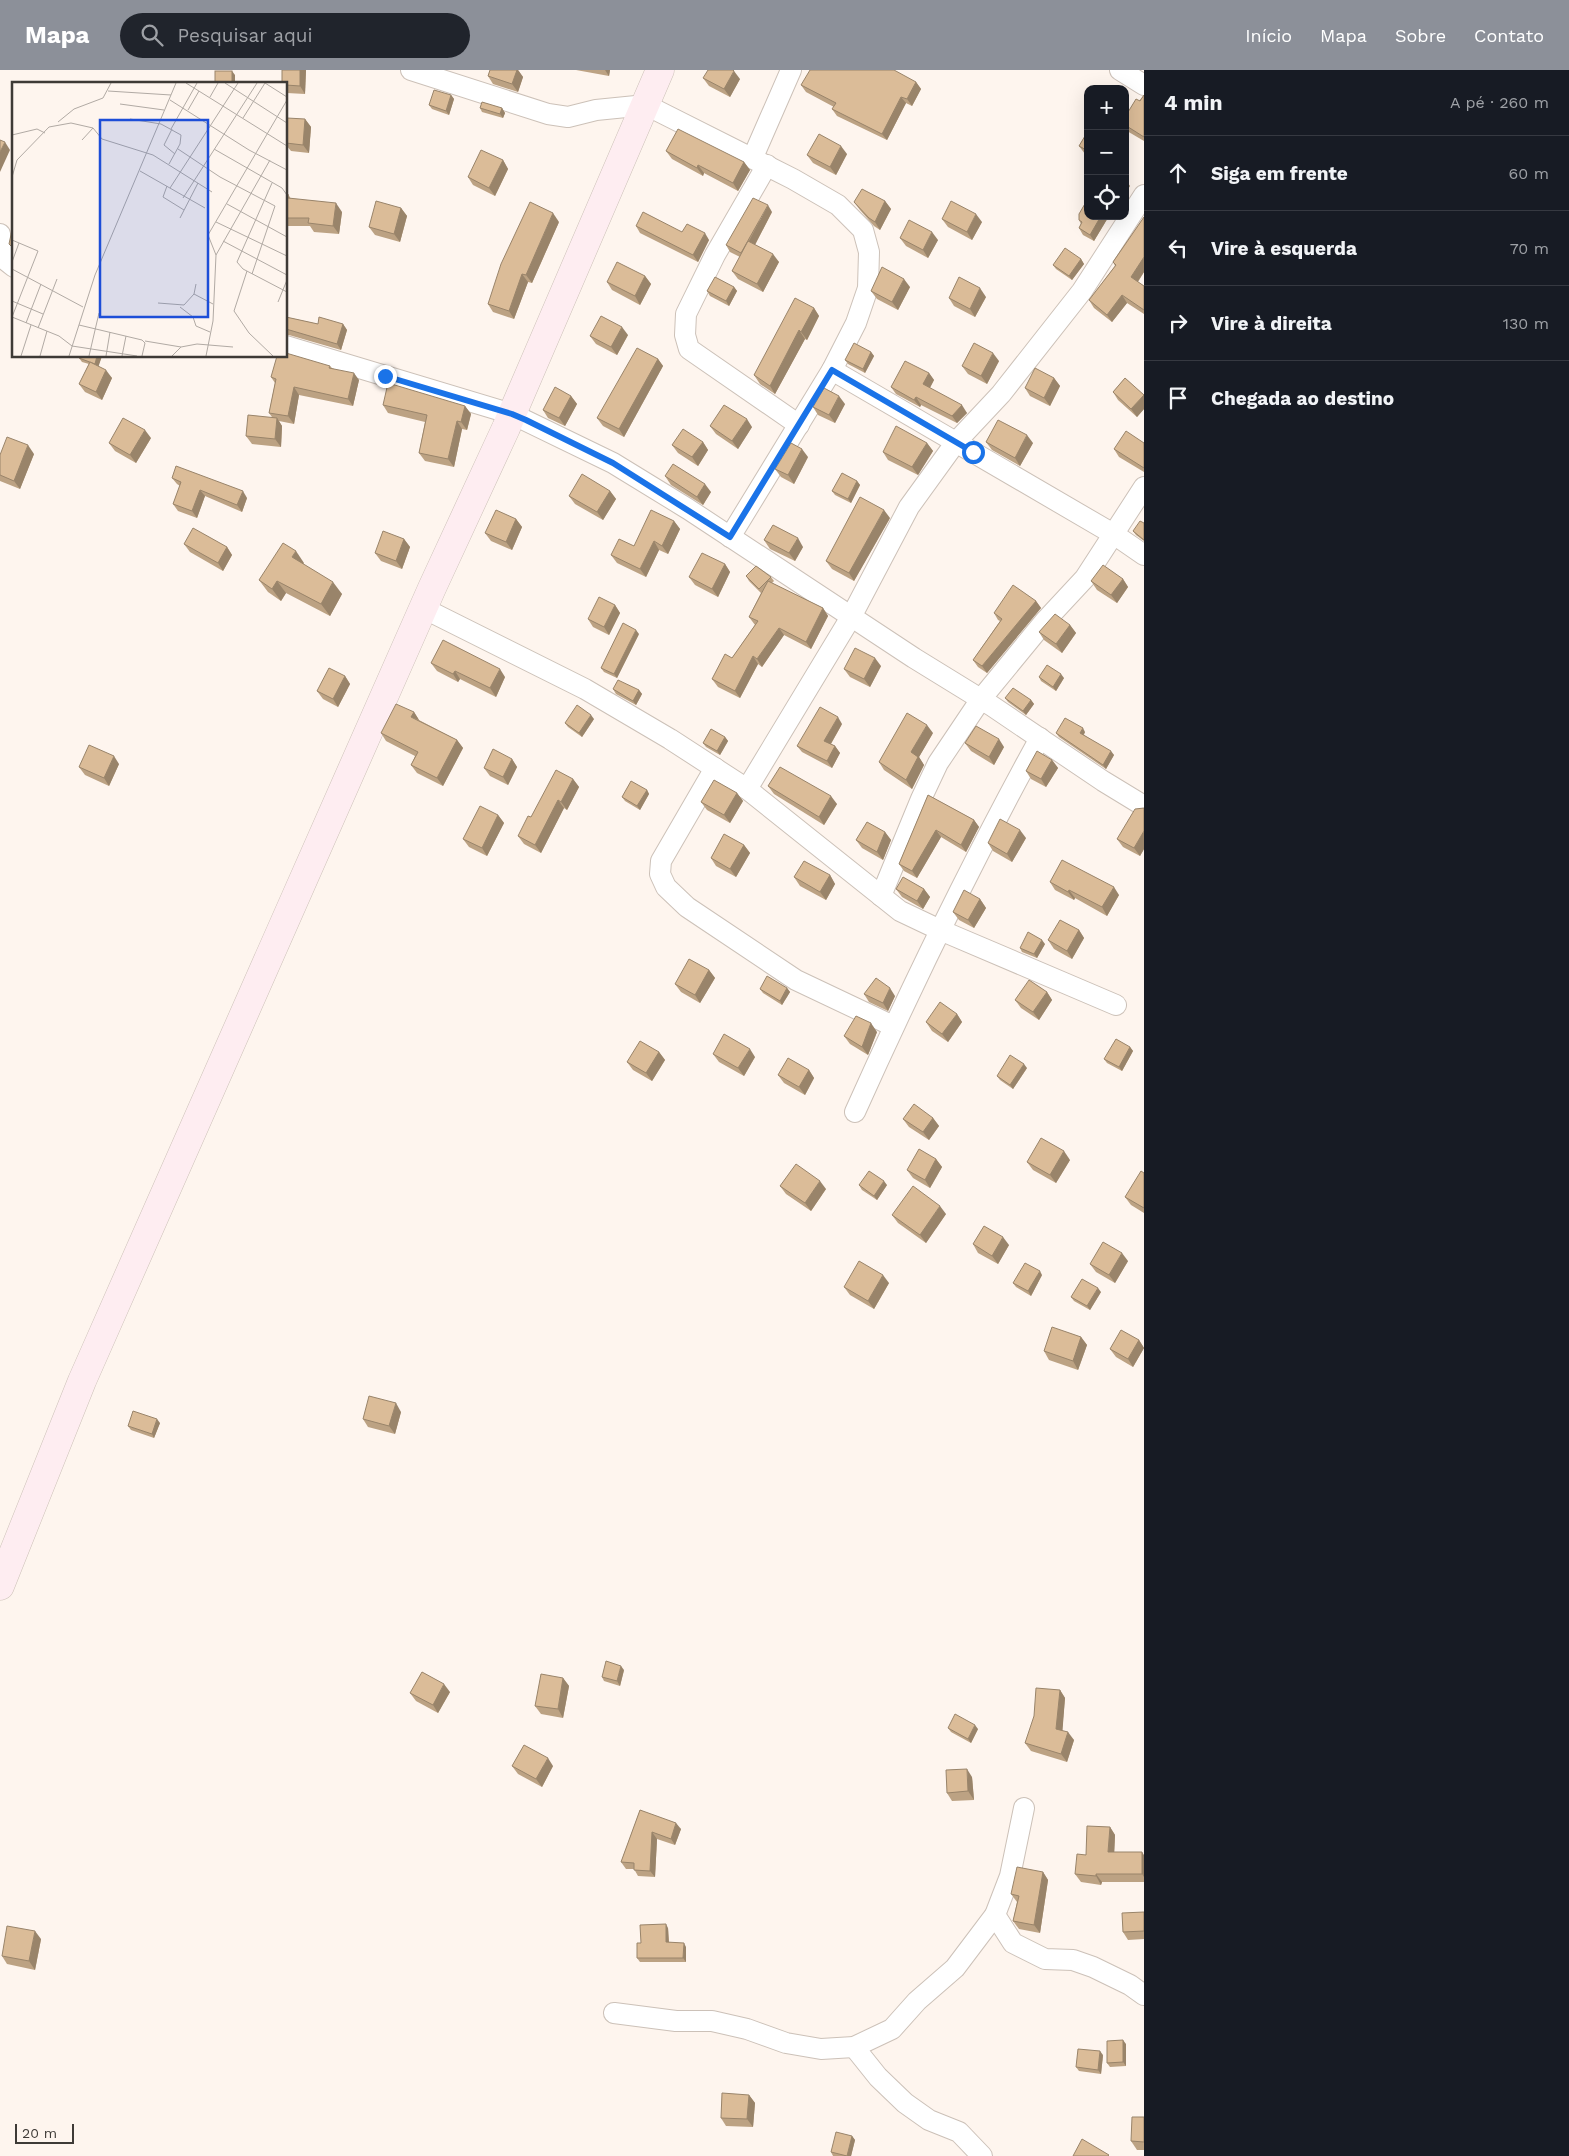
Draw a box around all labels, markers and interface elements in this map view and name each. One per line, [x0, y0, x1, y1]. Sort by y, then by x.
search box [120, 13, 470, 58]
text: Mapa [25, 21, 90, 49]
icon: search [138, 21, 166, 49]
text: Pesquisar aqui [178, 24, 313, 47]
text: Início [1245, 25, 1292, 46]
text: Mapa [1320, 25, 1367, 46]
text: Sobre [1395, 25, 1446, 46]
text: Contato [1474, 25, 1544, 46]
inset map [12, 82, 288, 358]
map controls [1084, 85, 1129, 220]
button: + [1084, 85, 1129, 130]
text: 4 min [1164, 90, 1222, 115]
text: A pé · 260 m [1450, 93, 1549, 112]
button: − [1084, 130, 1129, 175]
icon: ahead [1164, 159, 1192, 187]
text: Siga em frente [1211, 162, 1348, 185]
text: 60 m [1509, 164, 1549, 183]
button: locate [1084, 175, 1129, 220]
icon: left [1164, 234, 1192, 262]
text: Vire à esquerda [1211, 237, 1357, 260]
text: 70 m [1510, 239, 1549, 258]
icon: right [1164, 309, 1192, 337]
text: Vire à direita [1211, 312, 1332, 335]
text: 130 m [1503, 314, 1549, 333]
route end [374, 365, 397, 388]
icon: arrive [1164, 384, 1192, 412]
text: Chegada ao destino [1211, 387, 1394, 410]
route start [962, 441, 985, 464]
scale bar [15, 2121, 74, 2144]
text: 20 m [22, 2125, 57, 2141]

